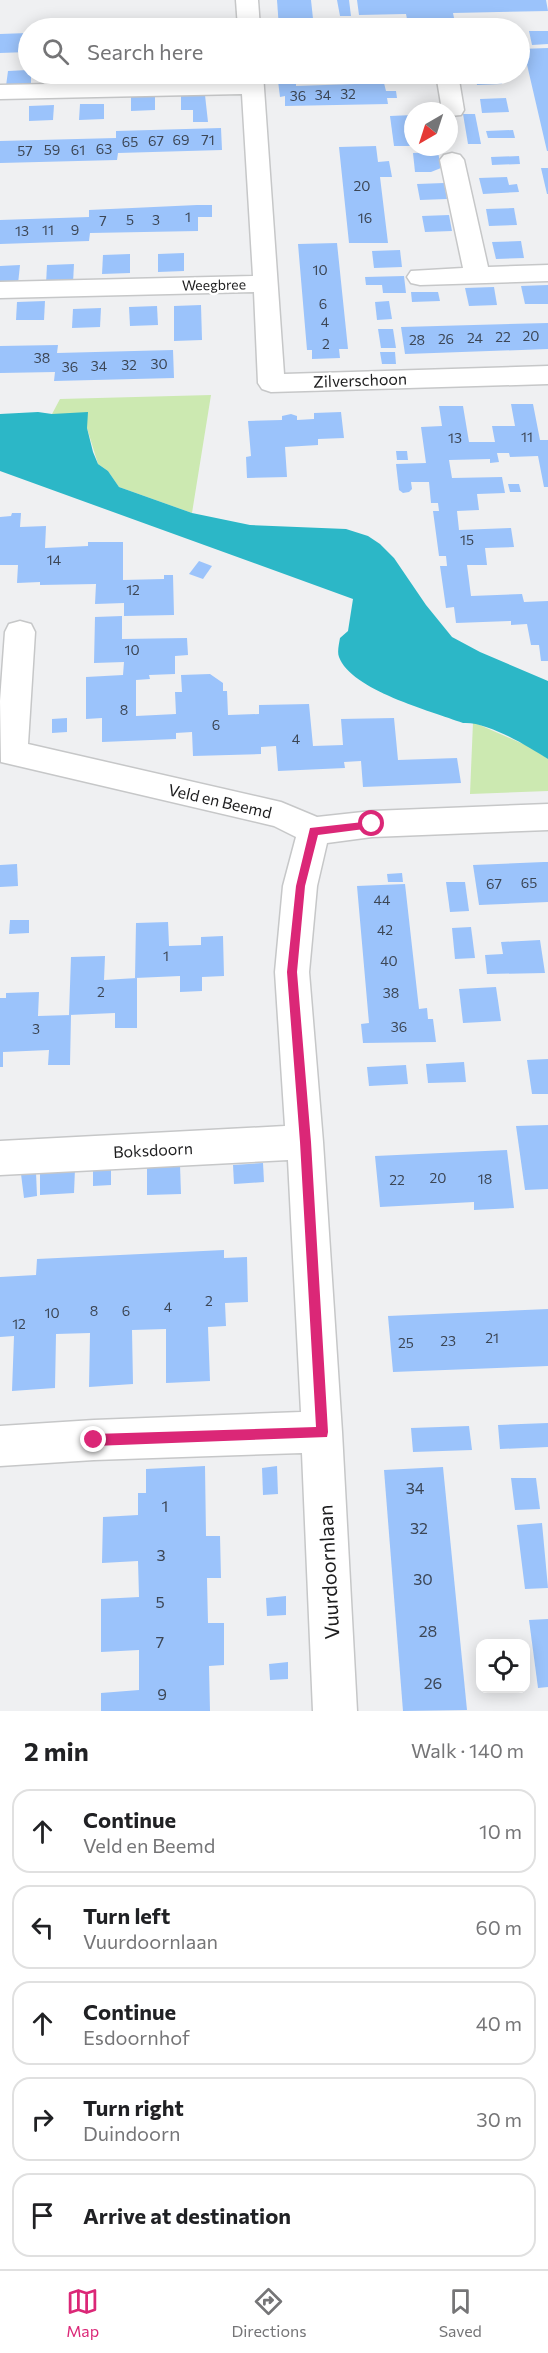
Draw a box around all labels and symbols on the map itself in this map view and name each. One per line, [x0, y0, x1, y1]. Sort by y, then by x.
house number: 32 [340, 85, 356, 102]
house number: 34 [315, 86, 332, 103]
house number: 36 [290, 87, 306, 104]
north arrow [404, 102, 458, 156]
house number: 69 [173, 131, 189, 148]
house number: 71 [201, 131, 215, 148]
house number: 67 [148, 132, 164, 149]
house number: 65 [122, 133, 138, 150]
house number: 63 [96, 140, 112, 157]
house number: 59 [44, 141, 60, 158]
house number: 61 [71, 141, 85, 158]
house number: 57 [17, 142, 33, 159]
house number: 20 [354, 177, 370, 194]
house number: 1 [185, 208, 191, 225]
house number: 16 [358, 209, 372, 226]
house number: 5 [126, 211, 134, 228]
house number: 3 [152, 211, 160, 228]
house number: 7 [99, 212, 107, 229]
house number: 11 [42, 221, 54, 238]
house number: 9 [71, 221, 79, 238]
house number: 13 [15, 222, 29, 239]
house number: 10 [312, 261, 328, 278]
street label: Weegbree [182, 275, 246, 294]
house number: 6 [319, 295, 327, 312]
house number: 4 [321, 313, 330, 330]
house number: 20 [523, 327, 539, 344]
house number: 22 [495, 328, 511, 345]
house number: 24 [467, 329, 484, 346]
house number: 26 [438, 330, 454, 347]
house number: 28 [409, 331, 425, 348]
house number: 2 [322, 335, 330, 352]
house number: 38 [34, 349, 50, 366]
house number: 30 [150, 355, 168, 372]
house number: 32 [121, 356, 137, 373]
house number: 34 [91, 357, 108, 374]
house number: 36 [62, 358, 78, 375]
street label: Zilverschoon [313, 368, 407, 391]
house number: 11 [521, 428, 533, 445]
house number: 13 [448, 429, 462, 446]
house number: 15 [460, 531, 474, 548]
house number: 14 [47, 551, 62, 568]
house number: 12 [126, 581, 140, 598]
house number: 10 [124, 641, 140, 658]
house number: 8 [120, 701, 128, 718]
house number: 6 [212, 716, 220, 733]
house number: 4 [292, 730, 301, 747]
street label: Veld en Beemd [166, 779, 274, 822]
route start [358, 810, 384, 836]
house number: 65 [521, 874, 537, 891]
house number: 67 [486, 875, 502, 892]
house number: 44 [374, 891, 391, 908]
house number: 42 [377, 921, 393, 938]
house number: 1 [163, 947, 169, 964]
house number: 40 [380, 952, 398, 969]
house number: 2 [97, 983, 105, 1000]
house number: 38 [383, 984, 399, 1001]
house number: 36 [391, 1018, 407, 1035]
house number: 3 [32, 1020, 40, 1037]
street label: Boksdoorn [113, 1138, 193, 1161]
house number: 20 [430, 1169, 446, 1186]
house number: 18 [478, 1170, 492, 1187]
house number: 22 [389, 1171, 405, 1188]
house number: 2 [205, 1292, 213, 1309]
house number: 4 [164, 1298, 173, 1315]
house number: 8 [90, 1302, 98, 1319]
house number: 6 [122, 1302, 130, 1319]
house number: 10 [44, 1304, 60, 1321]
house number: 12 [12, 1315, 26, 1332]
house number: 21 [485, 1329, 499, 1346]
house number: 23 [440, 1332, 456, 1349]
house number: 25 [398, 1334, 414, 1351]
route end [80, 1426, 106, 1452]
house number: 34 [406, 1478, 425, 1497]
house number: 1 [162, 1496, 168, 1515]
street label: Vuurdoornlaan [312, 1504, 344, 1640]
house number: 32 [410, 1518, 428, 1537]
house number: 3 [156, 1545, 166, 1564]
house number: 30 [413, 1569, 433, 1588]
house number: 5 [155, 1592, 165, 1611]
house number: 28 [419, 1621, 437, 1640]
house number: 7 [156, 1632, 164, 1651]
house number: 26 [424, 1673, 442, 1692]
house number: 9 [157, 1684, 167, 1703]

